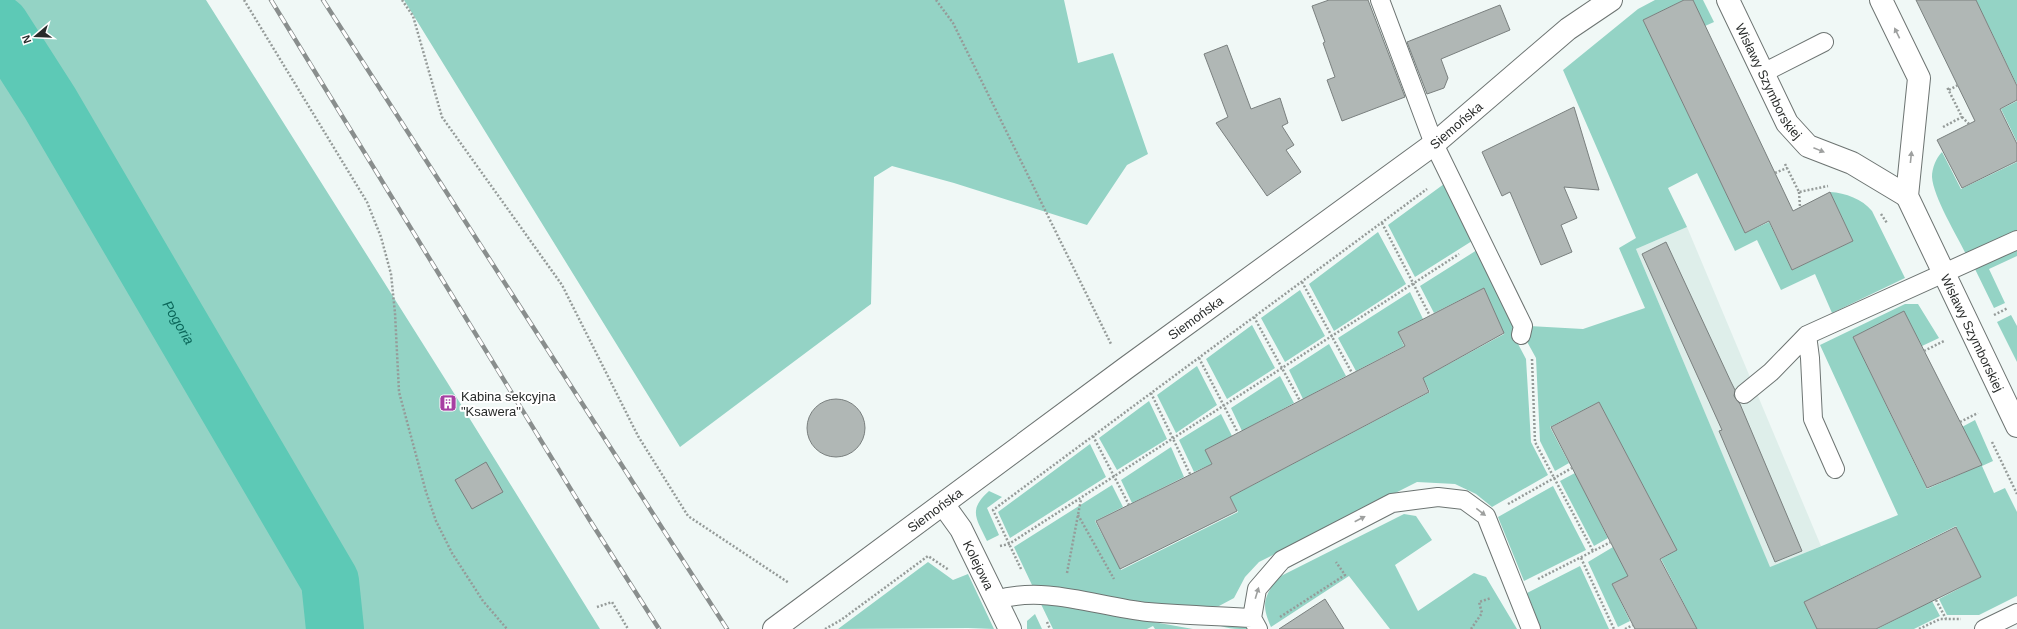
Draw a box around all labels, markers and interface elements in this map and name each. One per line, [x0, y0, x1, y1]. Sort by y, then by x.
north arrow [16, 16, 56, 56]
street label: Wisławy Szymborskiej [1732, 21, 1805, 142]
one-way arrow [1894, 27, 1900, 39]
text: N [20, 33, 34, 45]
street label: Siemońska [1427, 98, 1486, 152]
one-way arrow [1813, 148, 1825, 154]
one-way arrow [1907, 151, 1914, 163]
street label: Wisławy Szymborskiej [1937, 272, 2007, 394]
street label: Siemońska [1165, 293, 1227, 343]
water label: Pogoria [159, 298, 198, 348]
place label: Kabina sekcyjna "Ksawera" [461, 389, 556, 419]
building icon: Kabina sekcyjna "Ksawera" [438, 393, 458, 413]
street label: Siemońska [905, 485, 966, 535]
one-way arrow [1476, 508, 1487, 517]
one-way arrow [1354, 516, 1366, 523]
street label: Kolejowa [960, 538, 997, 593]
one-way arrow [1254, 586, 1260, 598]

